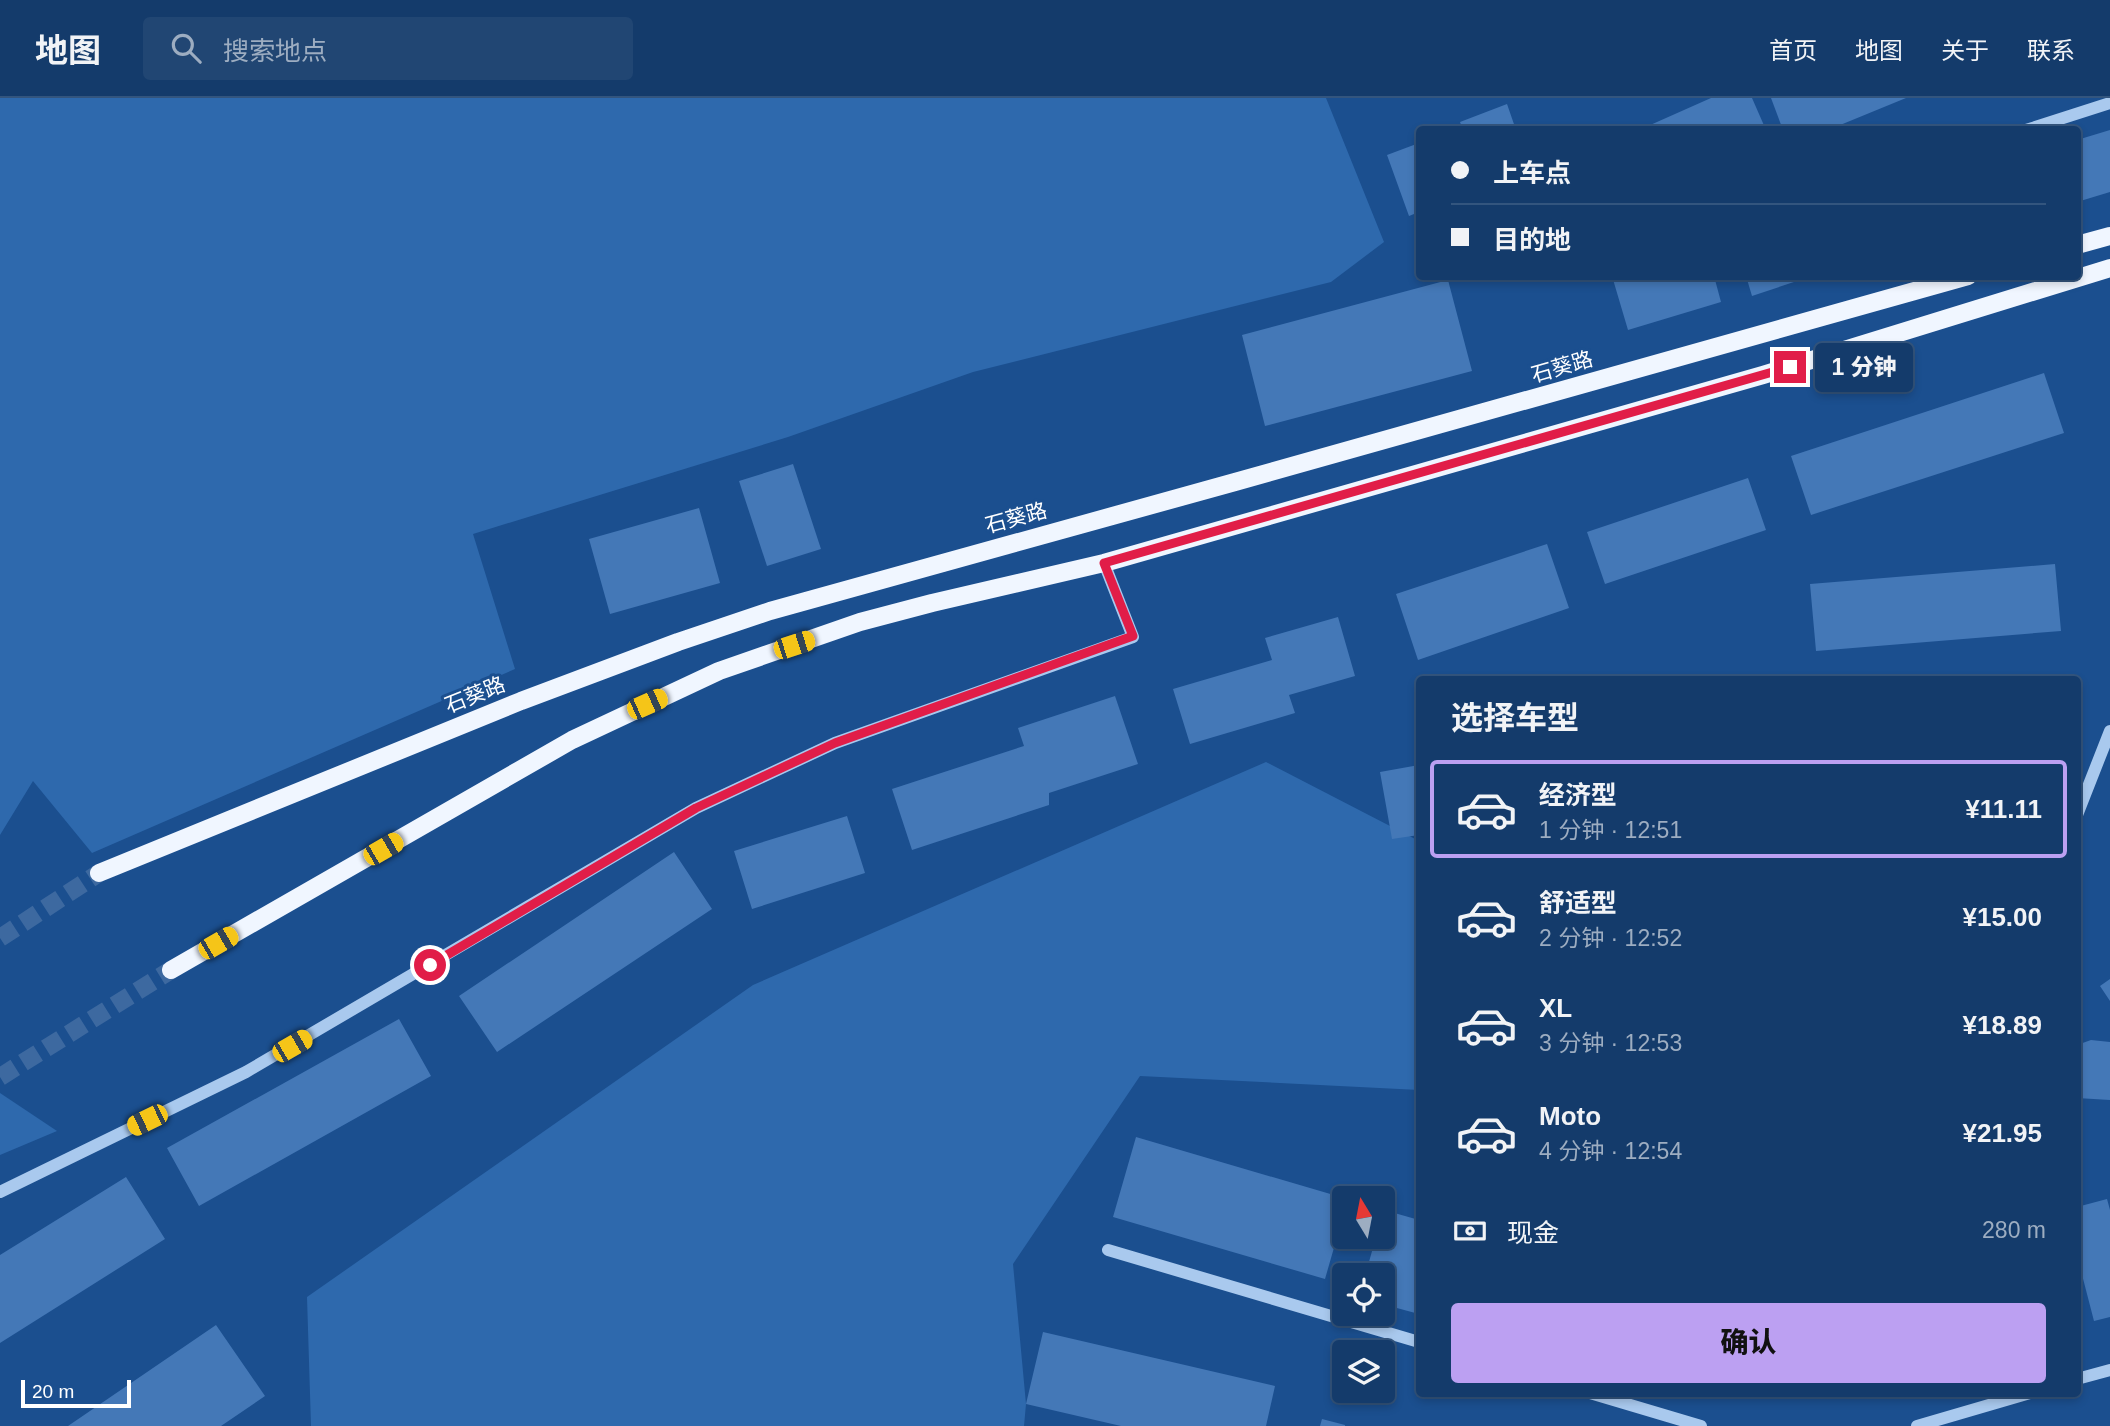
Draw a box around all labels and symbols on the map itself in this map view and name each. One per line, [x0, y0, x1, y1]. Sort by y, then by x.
callout: 1 分钟 [1814, 342, 1912, 392]
street label: 石葵路 [1528, 347, 1595, 386]
route end [1774, 351, 1806, 383]
street label: 石葵路 [982, 498, 1049, 537]
car [771, 629, 818, 661]
street label: 石葵路 [441, 672, 508, 717]
car [624, 686, 671, 722]
car [360, 829, 407, 869]
car [195, 923, 242, 963]
route start [414, 949, 446, 981]
car [269, 1026, 316, 1066]
car [124, 1101, 171, 1139]
north arrow [1332, 1186, 1395, 1250]
scale bar [21, 1377, 131, 1409]

